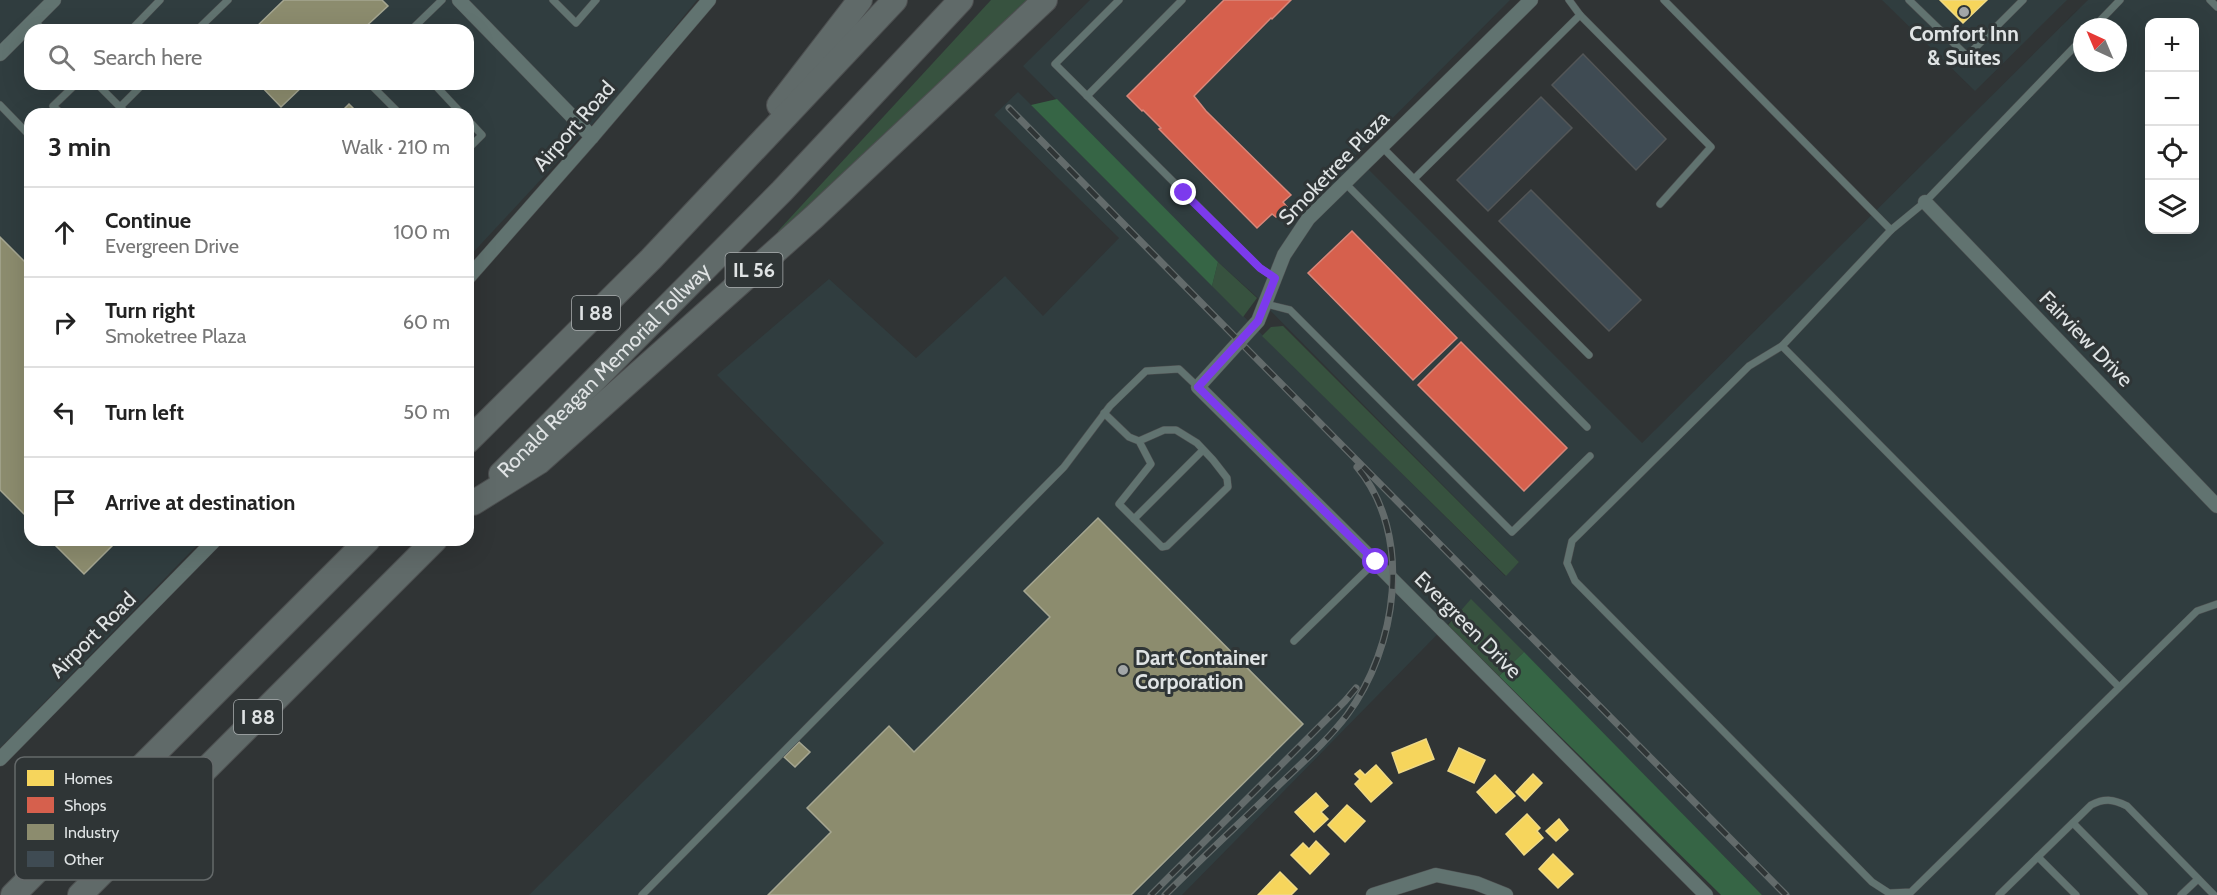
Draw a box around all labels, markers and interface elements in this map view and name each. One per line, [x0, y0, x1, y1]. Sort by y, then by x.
marker: Comfort Inn & Suites [1957, 5, 1971, 19]
north arrow [2073, 18, 2127, 72]
map controls [2145, 18, 2199, 234]
button: + [2145, 18, 2199, 72]
place label: Comfort Inn & Suites [1909, 21, 2019, 70]
search box [24, 24, 474, 90]
icon: search [45, 41, 78, 74]
text: Search here [93, 44, 202, 71]
button: − [2145, 72, 2199, 126]
street label: Airport Road [528, 75, 620, 176]
street label: Smoketree Plaza [1273, 106, 1394, 230]
button: locate [2145, 126, 2199, 180]
text: 3 min [48, 131, 111, 163]
text: Walk · 210 m [342, 135, 450, 159]
route end [1170, 179, 1196, 205]
button: layers [2145, 180, 2199, 234]
text: Continue [105, 207, 191, 234]
icon: ahead [48, 216, 81, 249]
text: 100 m [394, 220, 450, 244]
text: Evergreen Drive [105, 234, 239, 258]
road number: IL 56 [726, 253, 783, 287]
street label: Ronald Reagan Memorial Tollway [492, 257, 716, 482]
street label: Fairview Drive [2034, 286, 2138, 392]
road number: I 88 [572, 296, 620, 330]
text: Turn right [105, 297, 195, 324]
icon: right [48, 306, 81, 339]
text: 60 m [403, 310, 450, 334]
text: Smoketree Plaza [105, 324, 246, 348]
icon: left [48, 396, 81, 429]
text: Turn left [105, 399, 184, 426]
text: 50 m [403, 400, 450, 424]
icon: arrive [48, 486, 81, 519]
text: Arrive at destination [105, 489, 295, 516]
route start [1362, 548, 1388, 574]
street label: Evergreen Drive [1410, 566, 1527, 683]
street label: Airport Road [44, 586, 141, 683]
place label: Dart Container Corporation [1135, 645, 1267, 694]
marker: Dart Container Corporation [1116, 663, 1130, 677]
road number: I 88 [234, 700, 282, 734]
legend [15, 757, 213, 880]
text: Homes [64, 769, 113, 788]
text: Shops [64, 796, 107, 815]
text: Industry [64, 823, 119, 842]
text: Other [64, 850, 105, 869]

